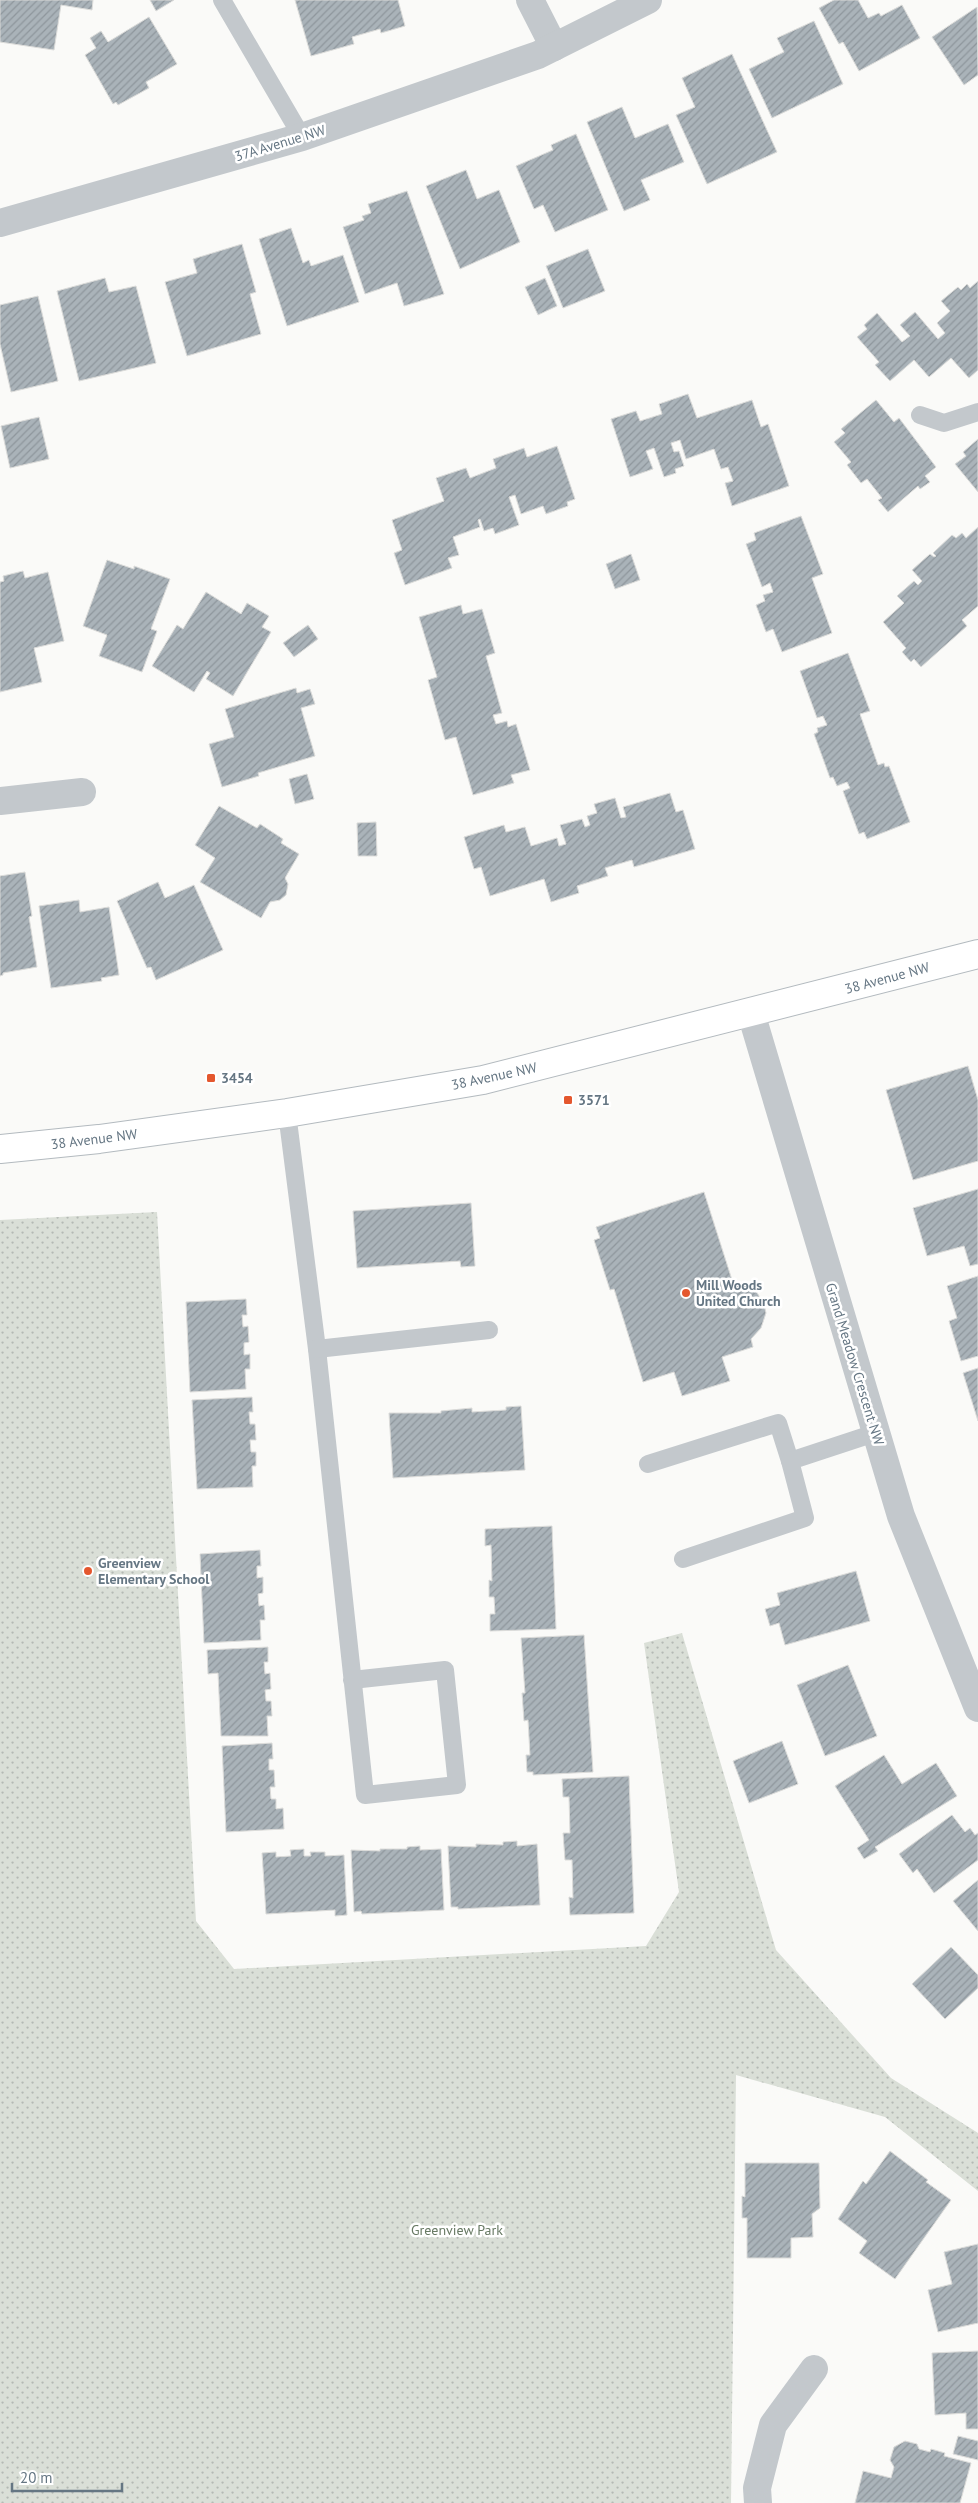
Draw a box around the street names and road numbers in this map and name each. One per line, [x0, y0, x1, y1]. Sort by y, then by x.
street label: 37A Avenue NW [233, 121, 328, 165]
street label: 38 Avenue NW [843, 958, 932, 998]
street label: 38 Avenue NW [450, 1058, 539, 1094]
street label: 38 Avenue NW [50, 1125, 139, 1153]
street label: Grand Meadow Crescent NW [822, 1281, 888, 1448]

